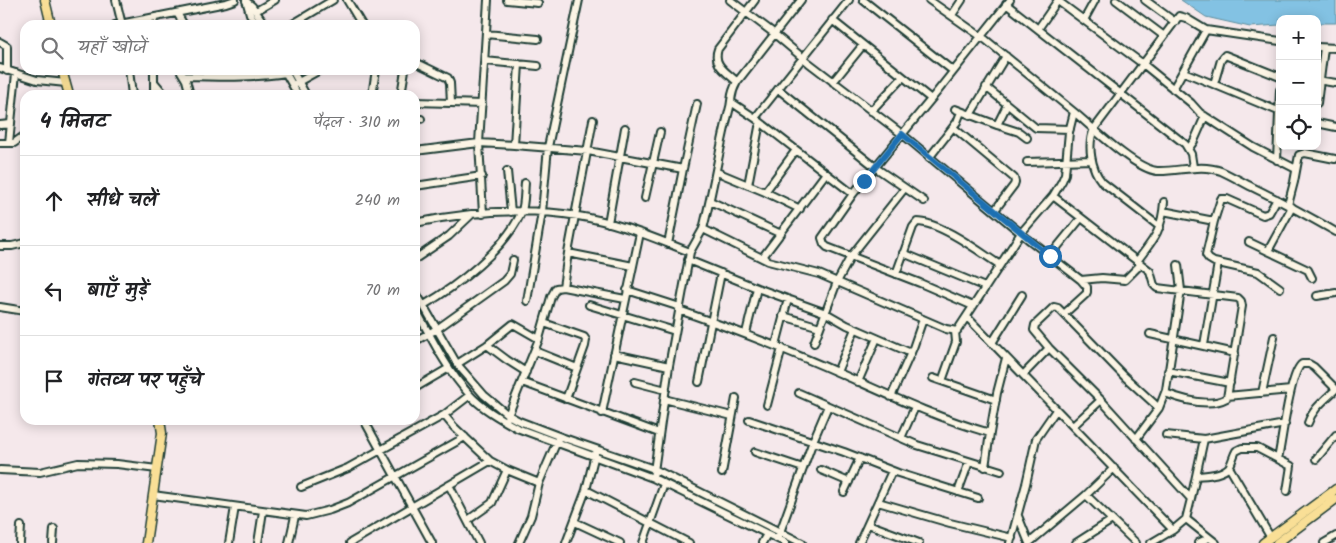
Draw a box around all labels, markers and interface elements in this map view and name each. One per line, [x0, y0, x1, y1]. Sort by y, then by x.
map controls [1276, 15, 1321, 150]
button: + [1276, 15, 1321, 60]
search box [20, 20, 420, 75]
text: यहाँ खोजें [78, 33, 147, 63]
icon: search [38, 34, 66, 62]
button: − [1276, 60, 1321, 105]
button: locate [1276, 105, 1321, 150]
text: 4 मिनट [40, 106, 107, 139]
text: पैदल · 310 m [314, 110, 400, 135]
route end [853, 170, 876, 193]
text: सीधे चलें [87, 186, 157, 216]
icon: ahead [40, 187, 68, 215]
text: 240 m [355, 188, 400, 213]
route start [1039, 245, 1062, 268]
text: बाएँ मुड़ें [87, 276, 148, 306]
icon: left [40, 277, 68, 305]
text: 70 m [365, 278, 400, 303]
text: गंतव्य पर पहुँचे [87, 366, 202, 396]
icon: arrive [40, 367, 68, 395]

